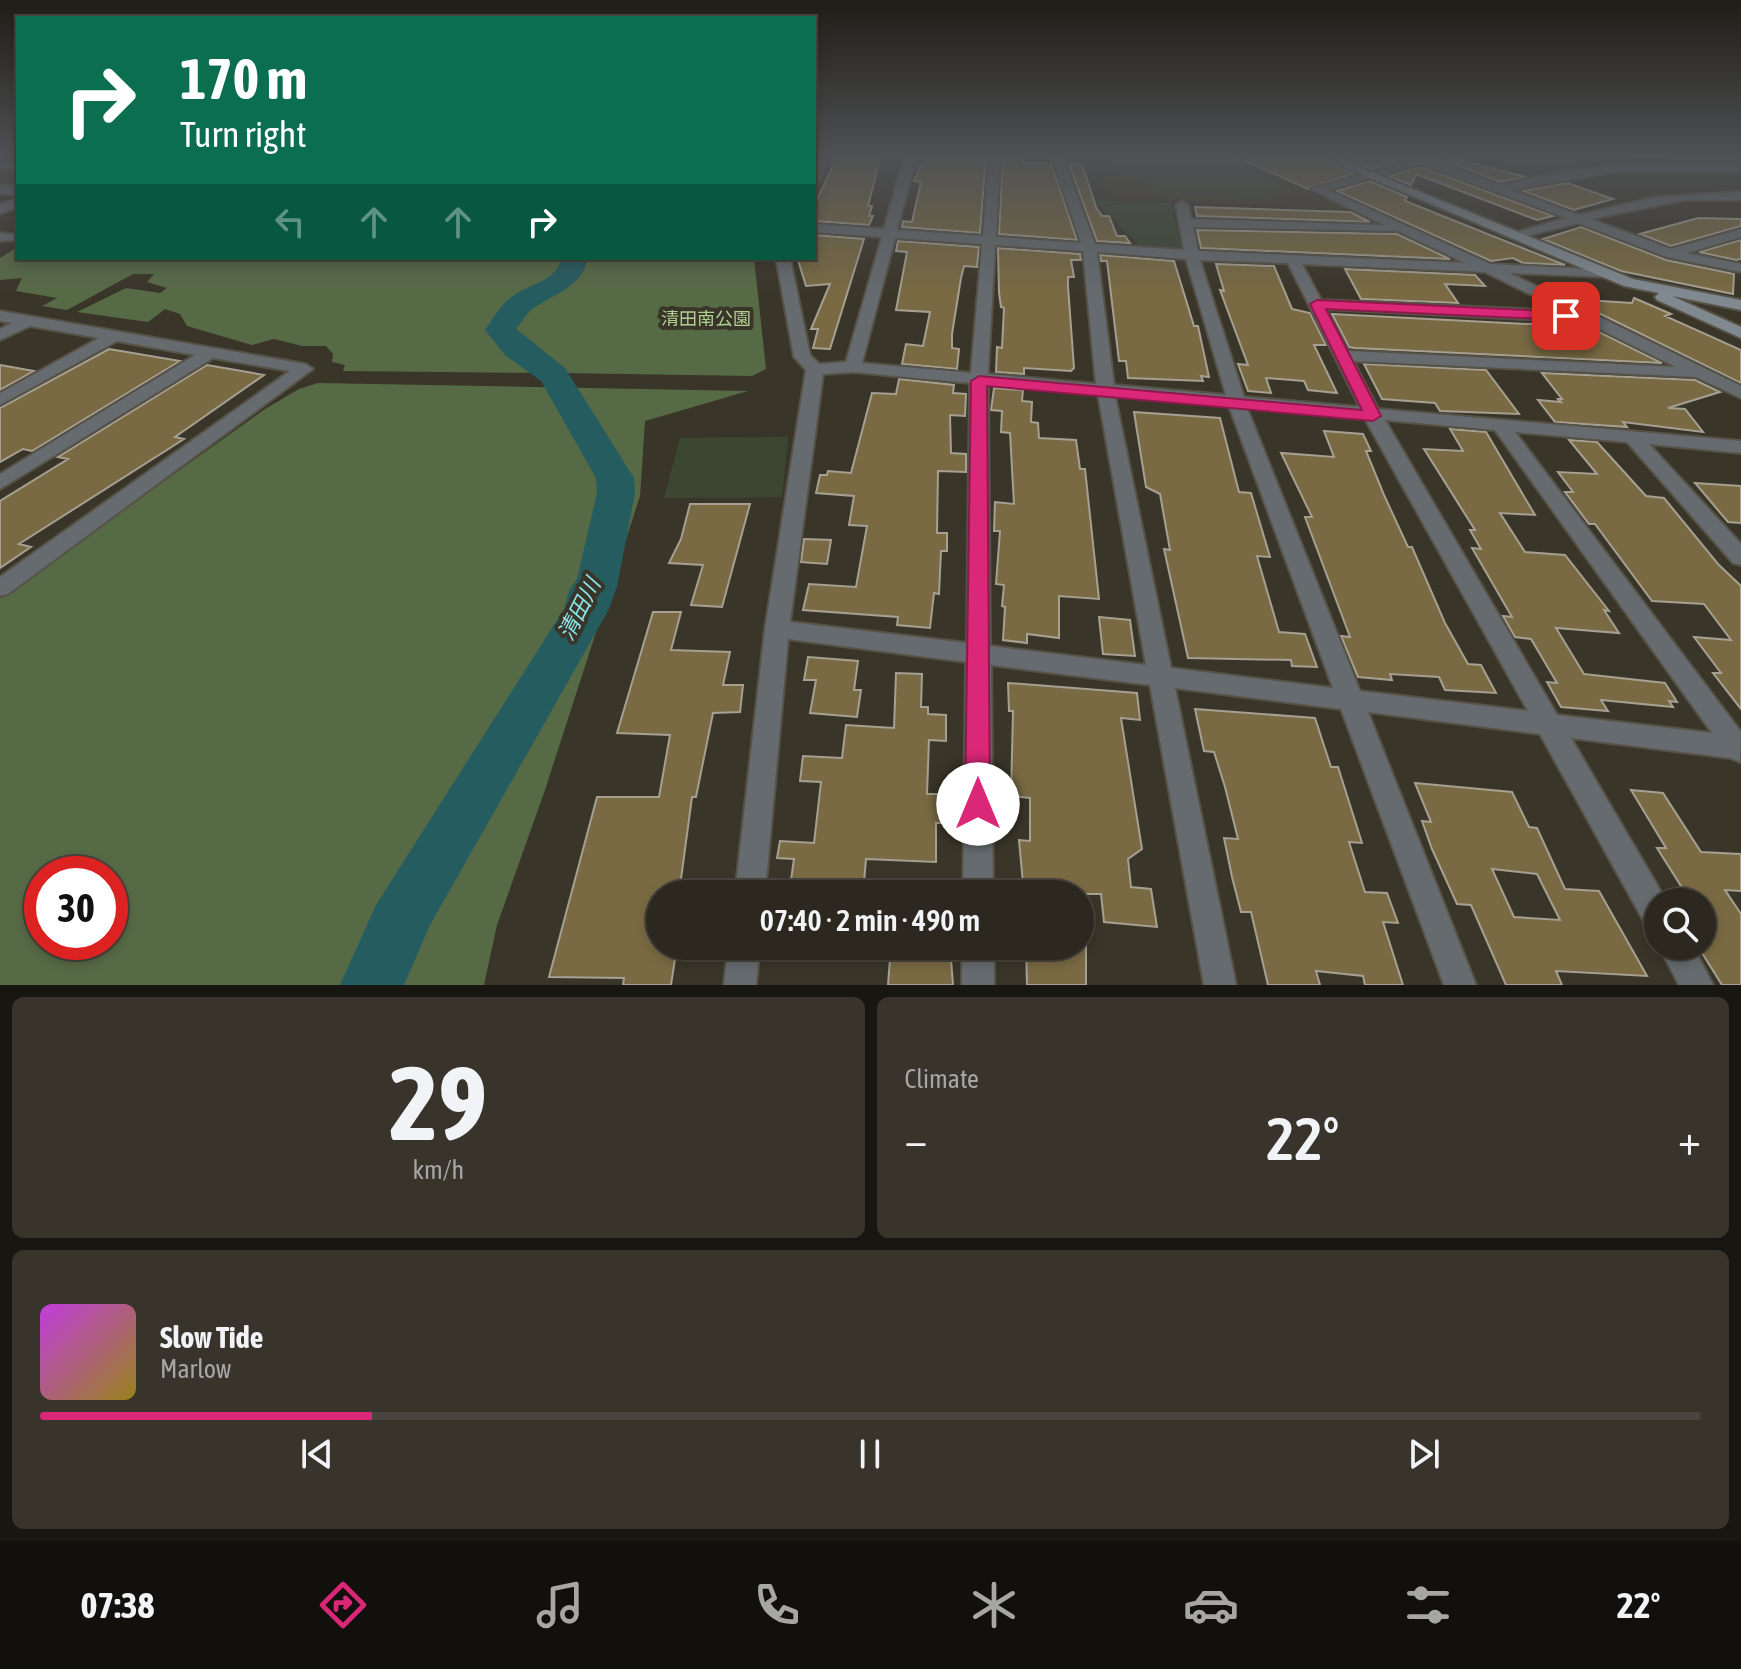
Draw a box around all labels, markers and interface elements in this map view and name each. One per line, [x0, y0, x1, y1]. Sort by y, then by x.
text: 170 m [180, 47, 307, 111]
icon: right [48, 48, 152, 152]
text: Turn right [180, 113, 307, 155]
icon: left [268, 200, 312, 244]
icon: ahead [352, 200, 396, 244]
icon: ahead [436, 200, 480, 244]
icon: right [520, 200, 564, 244]
pin [1532, 282, 1600, 350]
icon: arrive [1544, 294, 1588, 338]
park label: 清田南公園 [661, 308, 751, 329]
water label: 清田川 [552, 572, 606, 644]
position arrow [936, 762, 1020, 846]
speed limit sign: 30 [24, 856, 128, 960]
map controls [1644, 888, 1716, 960]
button: search [1644, 888, 1716, 960]
text: 07:40 · 2 min · 490 m [760, 903, 980, 937]
text: 29 [389, 1043, 487, 1162]
text: Climate [905, 1064, 979, 1094]
text: 22° [1266, 1104, 1339, 1173]
text: − [905, 1114, 927, 1164]
text: + [1678, 1114, 1701, 1164]
text: km/h [412, 1155, 464, 1185]
text: Slow Tide [160, 1320, 263, 1354]
text: Marlow [160, 1354, 231, 1384]
icon: previous [295, 1432, 339, 1476]
icon: pause [848, 1432, 892, 1476]
icon: next [1402, 1432, 1446, 1476]
icon: directions [315, 1577, 371, 1633]
icon: music [532, 1577, 588, 1633]
icon: phone [749, 1577, 805, 1633]
icon: climate [966, 1577, 1022, 1633]
icon: car [1183, 1577, 1239, 1633]
icon: filters [1400, 1577, 1456, 1633]
text: 07:38 [80, 1584, 155, 1626]
text: 22° [1617, 1584, 1661, 1626]

